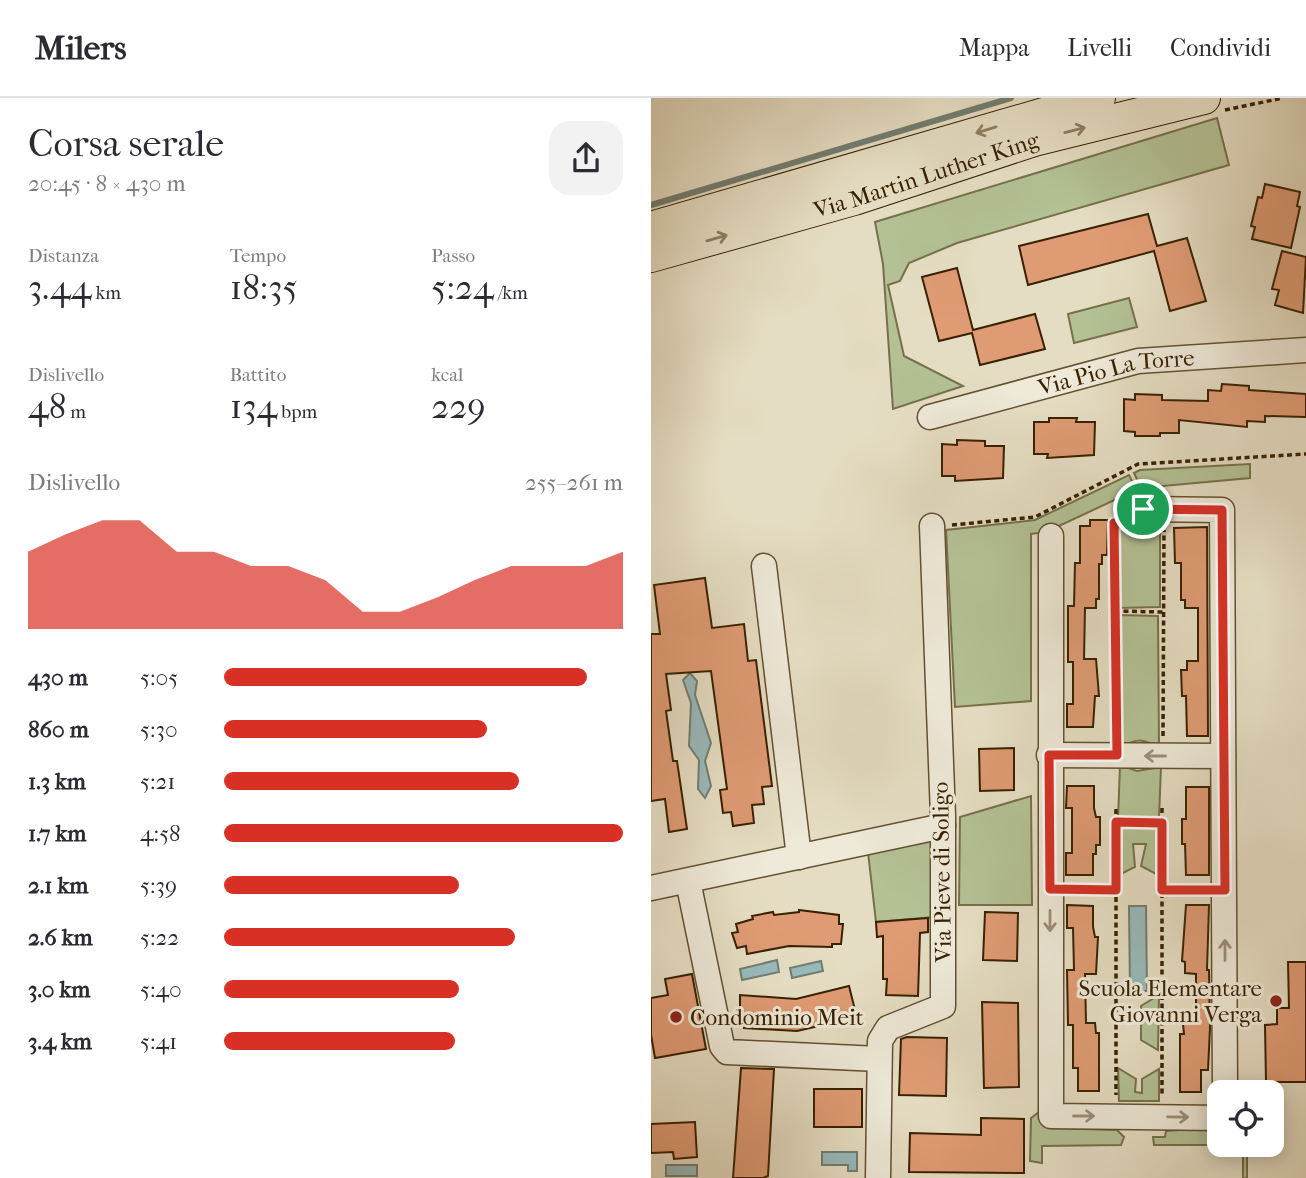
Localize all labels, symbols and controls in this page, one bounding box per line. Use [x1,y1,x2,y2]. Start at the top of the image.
text: Milers [35,29,126,68]
text: Mappa [959,34,1029,62]
text: Livelli [1067,34,1132,62]
text: Condividi [1170,34,1271,62]
text: Corsa serale [28,121,224,166]
button: share [549,121,623,195]
one-way arrow [1063,123,1086,136]
one-way arrow [975,124,997,137]
street label: Via Martin Luther King [809,126,1043,223]
text: 20:45 · 8 × 430 m [28,170,186,197]
one-way arrow [705,231,728,244]
text: Distanza [28,245,99,267]
text: Tempo [230,245,286,267]
text: Passo [431,245,475,267]
text: 3.44 [28,267,92,308]
text: 18:35 [230,267,298,308]
text: 5:24 [431,267,494,308]
text: km [92,282,121,304]
text: /km [494,282,528,304]
street label: Via Pio La Torre [1034,344,1195,401]
text: Dislivello [28,364,104,386]
text: Battito [230,364,286,386]
text: kcal [431,364,463,386]
text: 48 [28,386,66,427]
text: 134 [230,386,277,427]
text: 229 [431,386,486,427]
text: m [66,401,86,423]
text: bpm [277,401,317,423]
text: Dislivello [28,469,120,496]
text: 255–261 m [525,469,623,496]
pin [1113,479,1173,539]
icon: arrive [1124,490,1162,528]
text: 430 m [28,664,88,691]
text: 5:05 [140,664,178,691]
text: 860 m [28,716,89,743]
text: 5:30 [140,716,178,743]
one-way arrow [1143,749,1166,762]
text: 1.3 km [28,768,86,795]
text: 5:21 [140,768,176,795]
street label: Via Pieve di Soligo [927,781,957,964]
text: 1.7 km [28,820,86,847]
text: 4:58 [140,820,181,847]
text: 2.1 km [28,872,88,899]
text: 5:39 [140,872,177,899]
one-way arrow [1043,909,1057,932]
text: 2.6 km [28,924,93,951]
text: 5:22 [140,924,179,951]
one-way arrow [1218,939,1232,962]
place label: Scuola Elementare Giovanni Verga [1079,975,1262,1028]
text: 3.0 km [28,976,90,1003]
text: 5:40 [140,976,182,1003]
marker: Scuola Elementare Giovanni Verga [1268,993,1284,1009]
place label: Condominio Meit [690,1004,864,1031]
marker: Condominio Meit [668,1009,684,1025]
text: 3.4 km [28,1028,92,1055]
text: 5:41 [140,1028,177,1055]
map controls [1207,1080,1284,1157]
button: locate [1207,1080,1284,1157]
one-way arrow [1072,1109,1095,1123]
one-way arrow [1166,1110,1189,1124]

